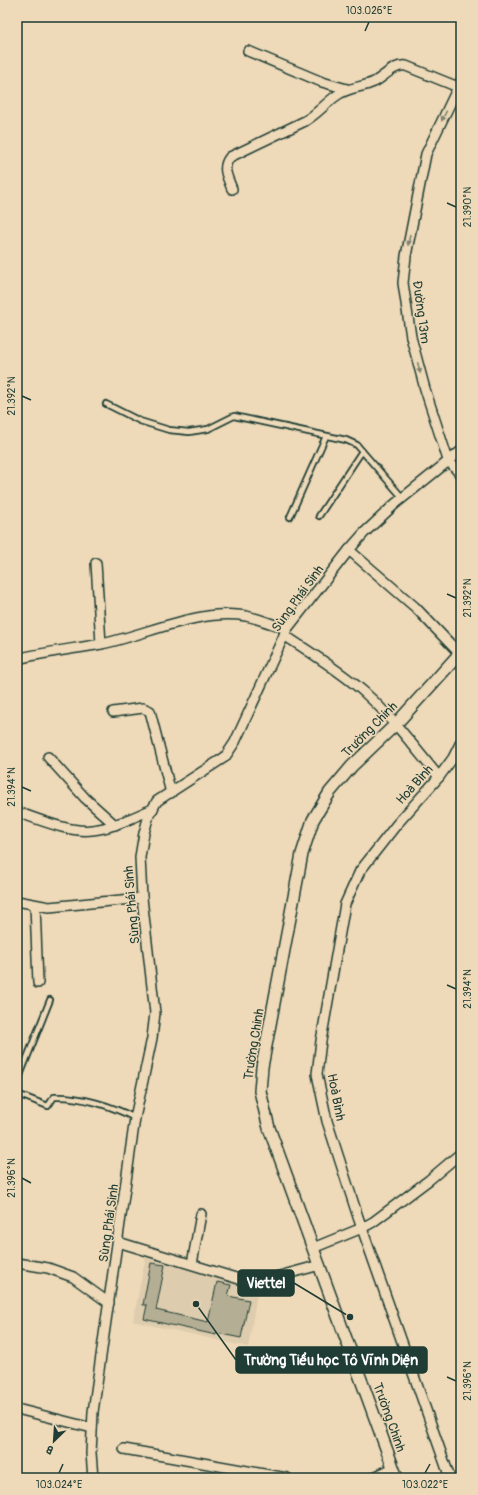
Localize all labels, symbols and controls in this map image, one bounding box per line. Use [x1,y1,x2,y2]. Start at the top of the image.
text: 103.026°E [346,5,392,17]
one-way arrow [441,110,447,121]
text: 21.390°N [462,187,474,227]
one-way arrow [405,234,411,246]
street label: Đường 13m [409,280,433,345]
one-way arrow [417,362,423,374]
text: 21.392°N [6,376,18,416]
street label: Sùng Phái Sinh [268,562,327,635]
text: 21.392°N [462,578,474,618]
street label: Trường Chinh [339,699,401,761]
street label: Hoà Bình [393,762,437,808]
text: 21.394°N [6,767,18,807]
street label: Sùng Phái Sinh [121,865,143,945]
text: 21.394°N [462,969,474,1009]
street label: Trường Chinh [240,1007,268,1081]
street label: Hoà Bình [324,1072,348,1122]
text: 21.396°N [6,1158,18,1198]
street label: Sùng Phái Sinh [96,1183,122,1263]
callout: Viettel [238,1270,294,1296]
text: Viettel [246,1275,286,1292]
callout: Trường Tiểu học Tô Vĩnh Diện [236,1347,427,1373]
text: Trường Tiểu học Tô Vĩnh Diện [243,1352,418,1369]
text: 21.396°N [462,1361,474,1401]
street label: Trường Chinh [369,1381,409,1454]
north arrow [34,1421,74,1461]
text: B [44,1442,56,1457]
text: 103.024°E [36,1479,82,1491]
text: 103.022°E [402,1479,448,1491]

